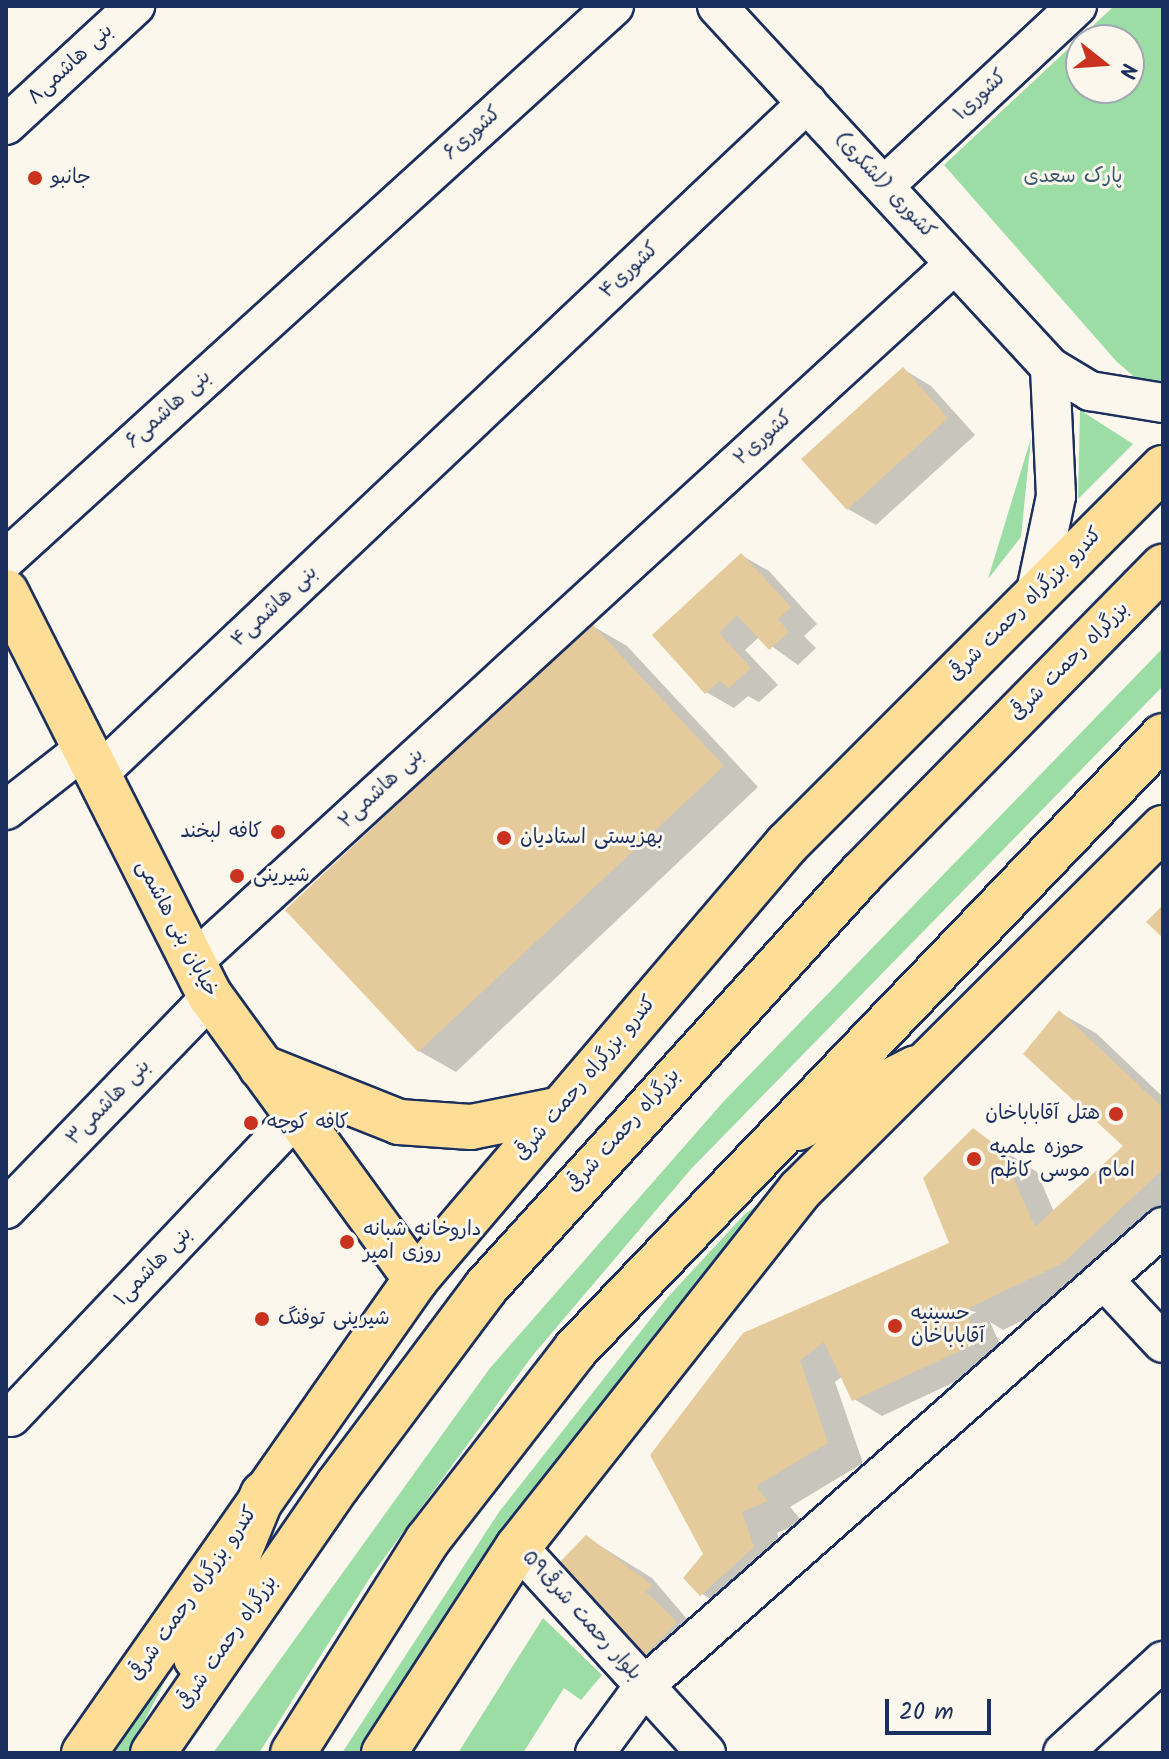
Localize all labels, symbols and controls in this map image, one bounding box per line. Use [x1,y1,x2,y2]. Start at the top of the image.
street label: ۸بنی هاشمی [23,19,119,111]
north arrow [1065,24,1145,104]
text: N [1108,59,1145,82]
street label: ۱کشوری [949,65,1013,127]
street label: کشوری۶ [439,102,507,166]
street label: کشوری (لشکری) [828,128,940,244]
park label: پارک سعدی [1024,165,1122,189]
place label: جانبو [51,166,91,190]
marker: جانبو [26,169,44,187]
street label: کشوری۴ [596,238,664,304]
street label: ۶بنی هاشمی [122,366,216,454]
street label: کشوری۲ [730,407,798,471]
street label: کندرو بزرگراه رحمت شرقی [944,523,1108,687]
street label: ۴بنی هاشمی [227,561,323,653]
street label: بزرگراه رحمت شرقی [1006,598,1134,726]
street label: ۲بنی هاشمی [335,744,429,834]
place label: کافه لبخند [180,820,262,844]
marker: کافه لبخند [269,823,287,841]
place label: بهزیستی استادیان [520,826,663,850]
marker: بهزیستی استادیان [495,829,513,847]
street label: خیابان بنی هاشمی [130,857,222,1001]
place label: شیرینی [253,864,310,888]
marker: شیرینی [228,867,246,885]
street label: کندرو بزرگراه رحمت شرقی [510,992,662,1166]
street label: بنی هاشمی۳ [62,1055,156,1151]
street label: بزرگراه رحمت شرقی [562,1064,686,1198]
place label: هتل آقاباباخان [985,1102,1100,1126]
marker: هتل آقاباباخان [1107,1105,1125,1123]
place label: کافه کوچه [267,1111,349,1135]
marker: کافه کوچه [242,1114,260,1132]
place label: حوزه علمیه امام موسی کاظم [990,1136,1135,1183]
marker: حوزه علمیه امام موسی کاظم [965,1150,983,1168]
place label: داروخانه شبانه روزی امیر [363,1218,482,1265]
street label: بنی هاشمی۱ [110,1222,198,1312]
marker: داروخانه شبانه روزی امیر [338,1233,356,1251]
place label: حسینیه آقاباباخان [911,1302,984,1349]
place label: شیرینی توفنگ [278,1307,390,1331]
marker: شیرینی توفنگ [253,1310,271,1328]
marker: حسینیه آقاباباخان [886,1317,904,1335]
street label: کندرو بزرگراه رحمت شرقی [125,1502,263,1686]
street label: بلوار رحمت شرقی۵۹ [516,1546,646,1686]
street label: بزرگراه رحمت شرقی [173,1571,283,1715]
scale bar [889,1683,995,1733]
text: 20 m [899,1693,954,1732]

